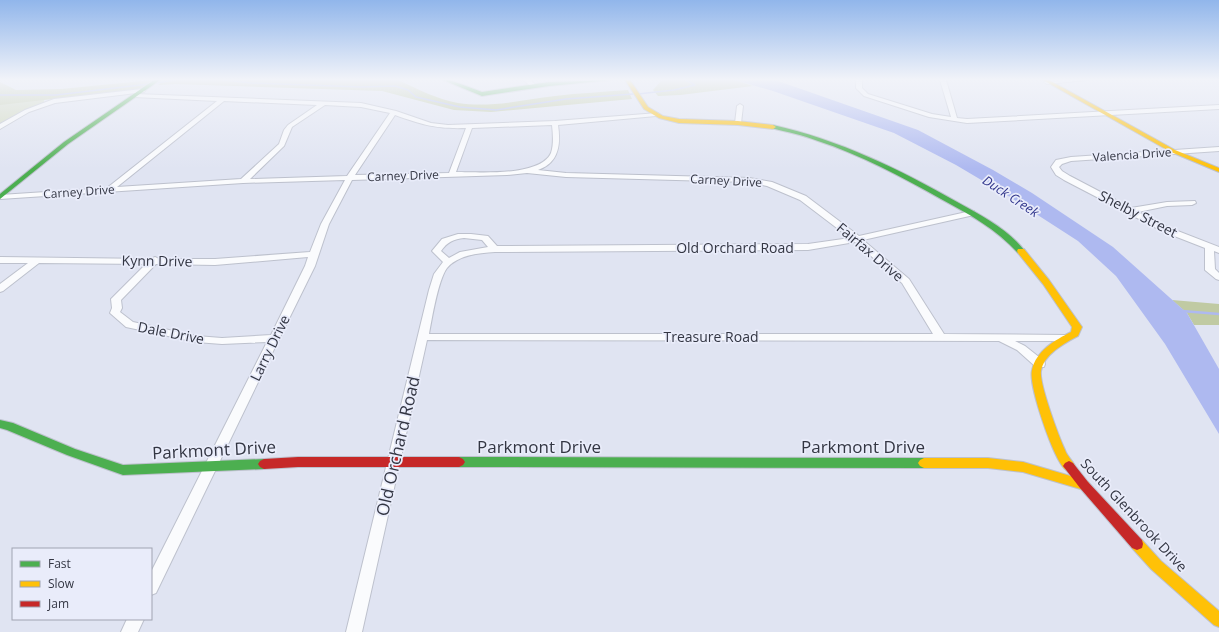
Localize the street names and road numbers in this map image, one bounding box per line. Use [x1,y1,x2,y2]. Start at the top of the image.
street label: Valencia Drive [1092,143,1172,166]
street label: Carney Drive [367,166,439,185]
street label: Carney Drive [690,170,763,191]
street label: Carney Drive [43,181,116,202]
street label: Shelby Street [1096,186,1181,242]
street label: Fairfax Drive [833,218,908,285]
street label: Old Orchard Road [676,238,794,257]
street label: Kynn Drive [122,250,193,271]
street label: Larry Drive [245,311,294,384]
street label: Dale Drive [136,317,206,348]
street label: Treasure Road [664,327,758,346]
street label: Old Orchard Road [370,374,425,518]
street label: Parkmont Drive [151,435,277,464]
street label: Parkmont Drive [477,435,601,458]
street label: Parkmont Drive [801,435,925,458]
street label: South Glenbrook Drive [1077,454,1192,576]

